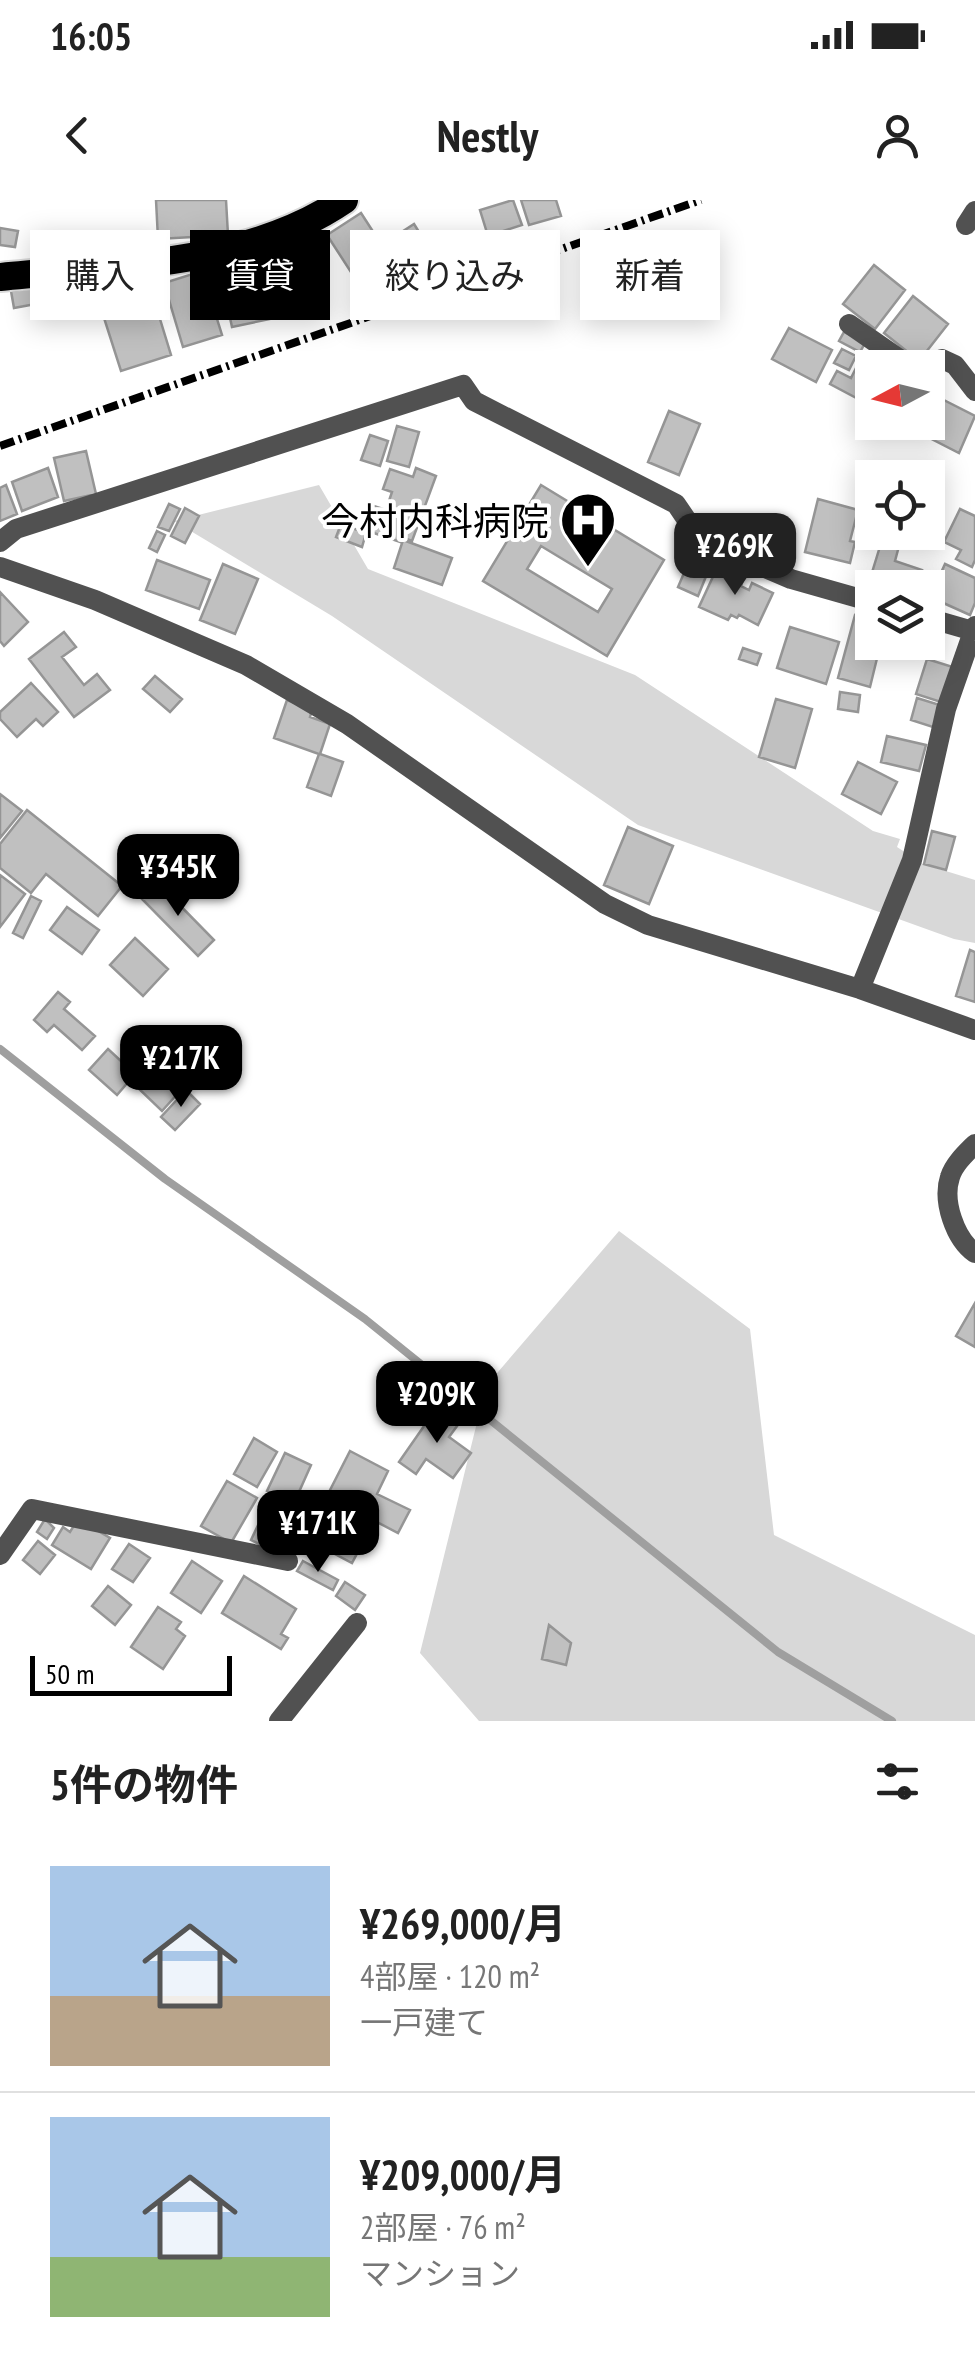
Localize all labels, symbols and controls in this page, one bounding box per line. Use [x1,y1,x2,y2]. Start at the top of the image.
text: 16:05 [50,11,132,60]
text: Nestly [437,106,538,164]
icon: back [50,108,105,163]
icon: person [870,108,925,163]
chip: 購入 [30,230,170,320]
chip: 賃貸 [190,230,330,320]
chip: 絞り込み [350,230,560,320]
chip: 新着 [580,230,720,320]
north arrow [855,350,945,440]
map controls [855,350,945,660]
button: locate [855,460,945,550]
hospital icon: 今村内科病院 [558,490,618,569]
place label: 今村内科病院 [321,496,549,545]
pin: ¥269K [665,513,805,598]
text: ¥269K [696,524,774,566]
button: layers [855,570,945,660]
pin: ¥345K [108,834,248,919]
text: ¥345K [139,845,217,887]
pin: ¥217K [111,1025,251,1110]
text: ¥217K [142,1036,220,1078]
pin: ¥209K [367,1361,507,1446]
text: ¥209K [398,1372,476,1414]
pin: ¥171K [248,1490,388,1575]
text: ¥171K [279,1501,357,1543]
scale bar [30,1651,232,1696]
text: 50 m [45,1655,94,1692]
icon: filters [870,1754,925,1809]
text: 5件の物件 [50,1757,238,1812]
text: ¥269,000/月 [360,1896,566,1951]
icon: home [130,1906,250,2026]
text: 4部屋 · 120 m² [360,1955,540,1997]
text: 一戸建て [360,2001,488,2043]
text: ¥209,000/月 [360,2147,566,2202]
icon: home [130,2157,250,2277]
text: 2部屋 · 76 m² [360,2206,526,2248]
text: マンション [360,2252,520,2294]

